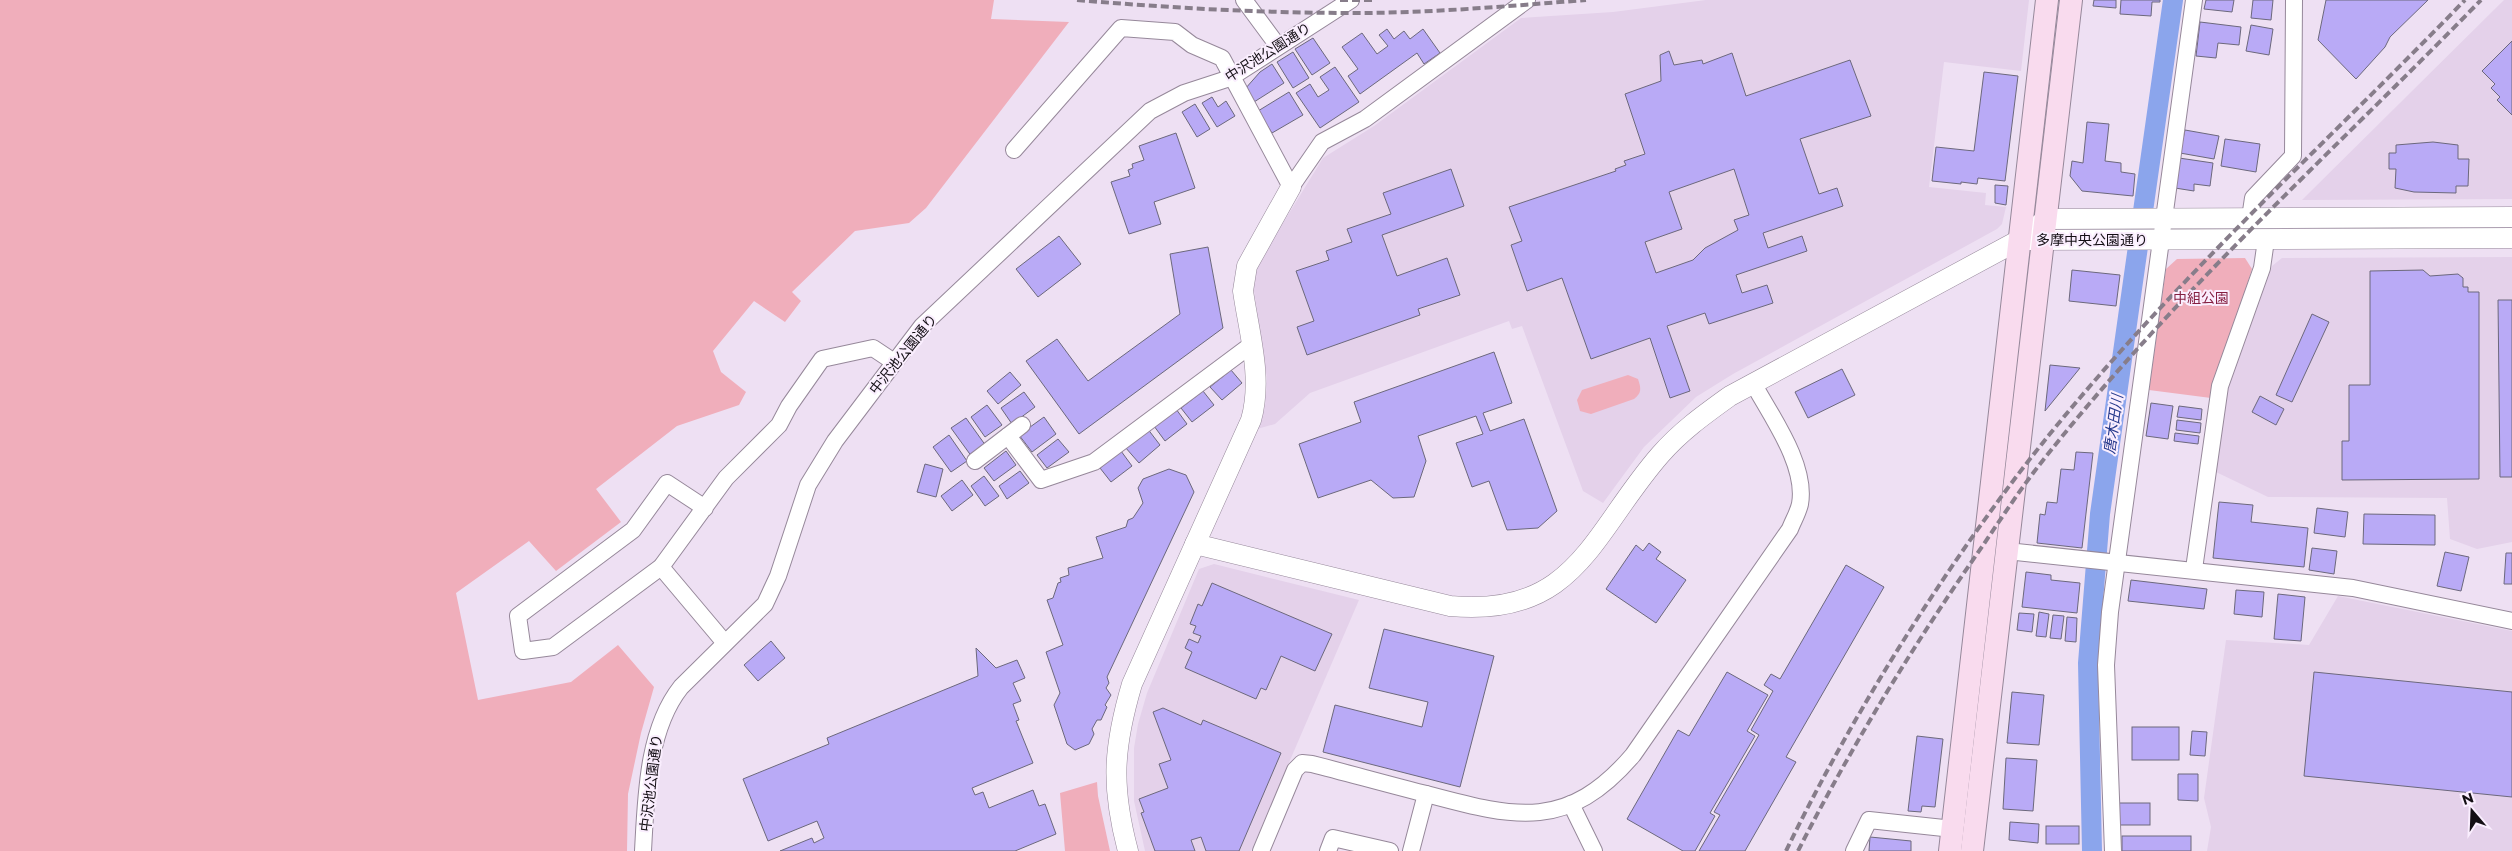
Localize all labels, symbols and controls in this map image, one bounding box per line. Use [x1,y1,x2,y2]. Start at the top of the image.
street label: 中沢池公園通り [1222,18,1314,86]
street label: 多摩中央公園通り [2036,231,2148,249]
park label: 中組公園 [2173,289,2229,307]
street label: 中沢池公園通り [865,310,941,398]
water label: 唐木田川 [2099,391,2127,455]
street label: 中沢池公園通り [636,733,666,833]
north arrow [2447,786,2497,836]
text: N [2459,788,2476,809]

